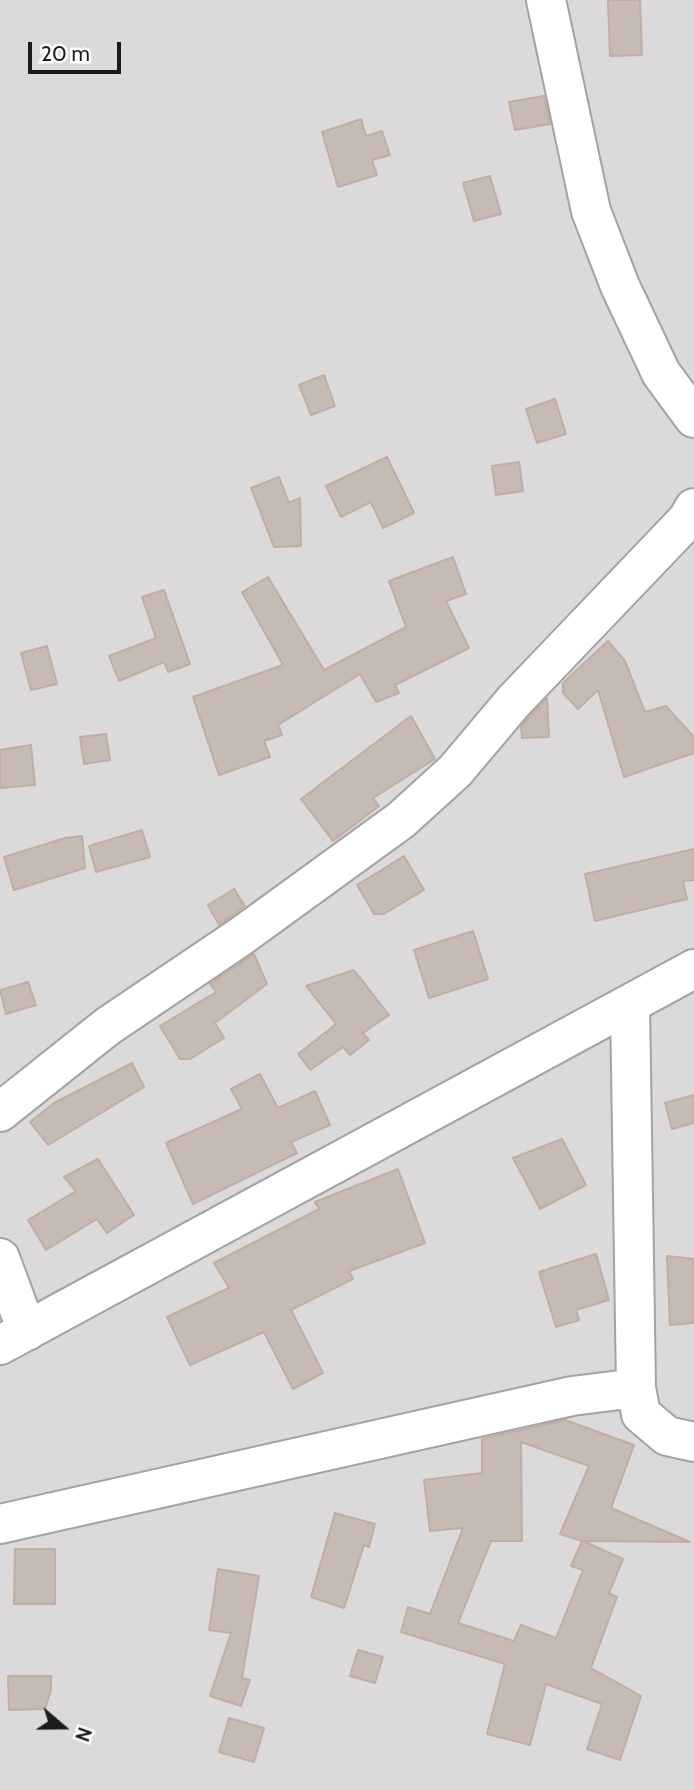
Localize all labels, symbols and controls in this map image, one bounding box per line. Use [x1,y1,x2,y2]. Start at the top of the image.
scale bar [32,28,124,72]
text: 20 m [41,41,90,66]
north arrow [28,1692,98,1762]
text: N [70,1724,96,1745]

